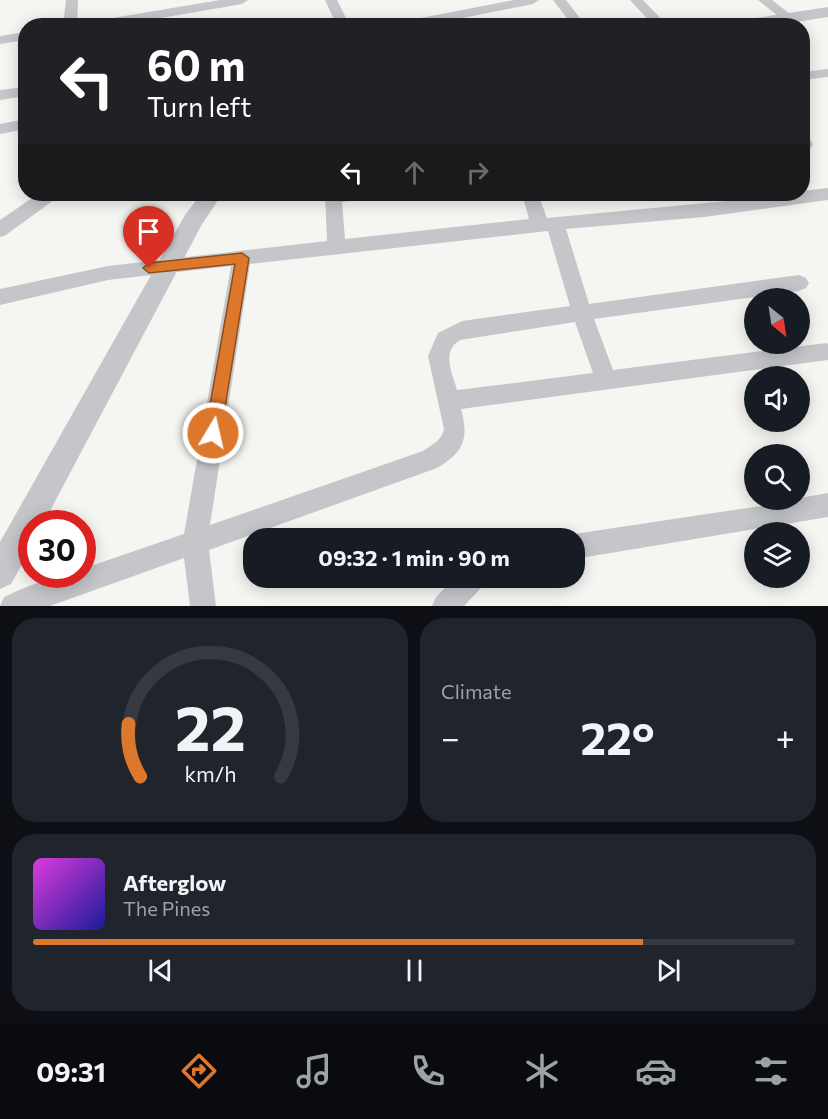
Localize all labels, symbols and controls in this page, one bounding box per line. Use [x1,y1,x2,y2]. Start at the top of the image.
text: 60 m [147,38,246,90]
icon: left [48,42,126,120]
text: Turn left [147,90,251,123]
icon: left [335,156,368,189]
icon: ahead [398,156,431,189]
icon: right [461,156,494,189]
pin [123,206,174,268]
icon: arrive [132,215,165,248]
north arrow [744,288,810,354]
map controls [744,288,810,588]
button: sound [744,366,810,432]
position arrow [181,401,245,465]
button: search [744,444,810,510]
speed limit sign: 30 [18,510,96,588]
button: layers [744,522,810,588]
text: 09:32 · 1 min · 90 m [318,544,510,571]
text: Climate [441,679,511,703]
text: 22 [174,688,246,764]
text: 22° [581,709,655,764]
text: − [441,716,460,757]
text: + [776,716,795,757]
text: km/h [184,760,236,786]
text: Afterglow [123,869,226,896]
text: The Pines [123,896,210,920]
icon: previous [144,954,177,987]
icon: pause [398,954,431,987]
icon: next [652,954,685,987]
icon: directions [178,1050,220,1092]
icon: music [293,1050,335,1092]
icon: phone [407,1050,449,1092]
icon: climate [521,1050,563,1092]
icon: car [635,1050,677,1092]
icon: filters [750,1050,792,1092]
text: 09:31 [36,1055,106,1088]

